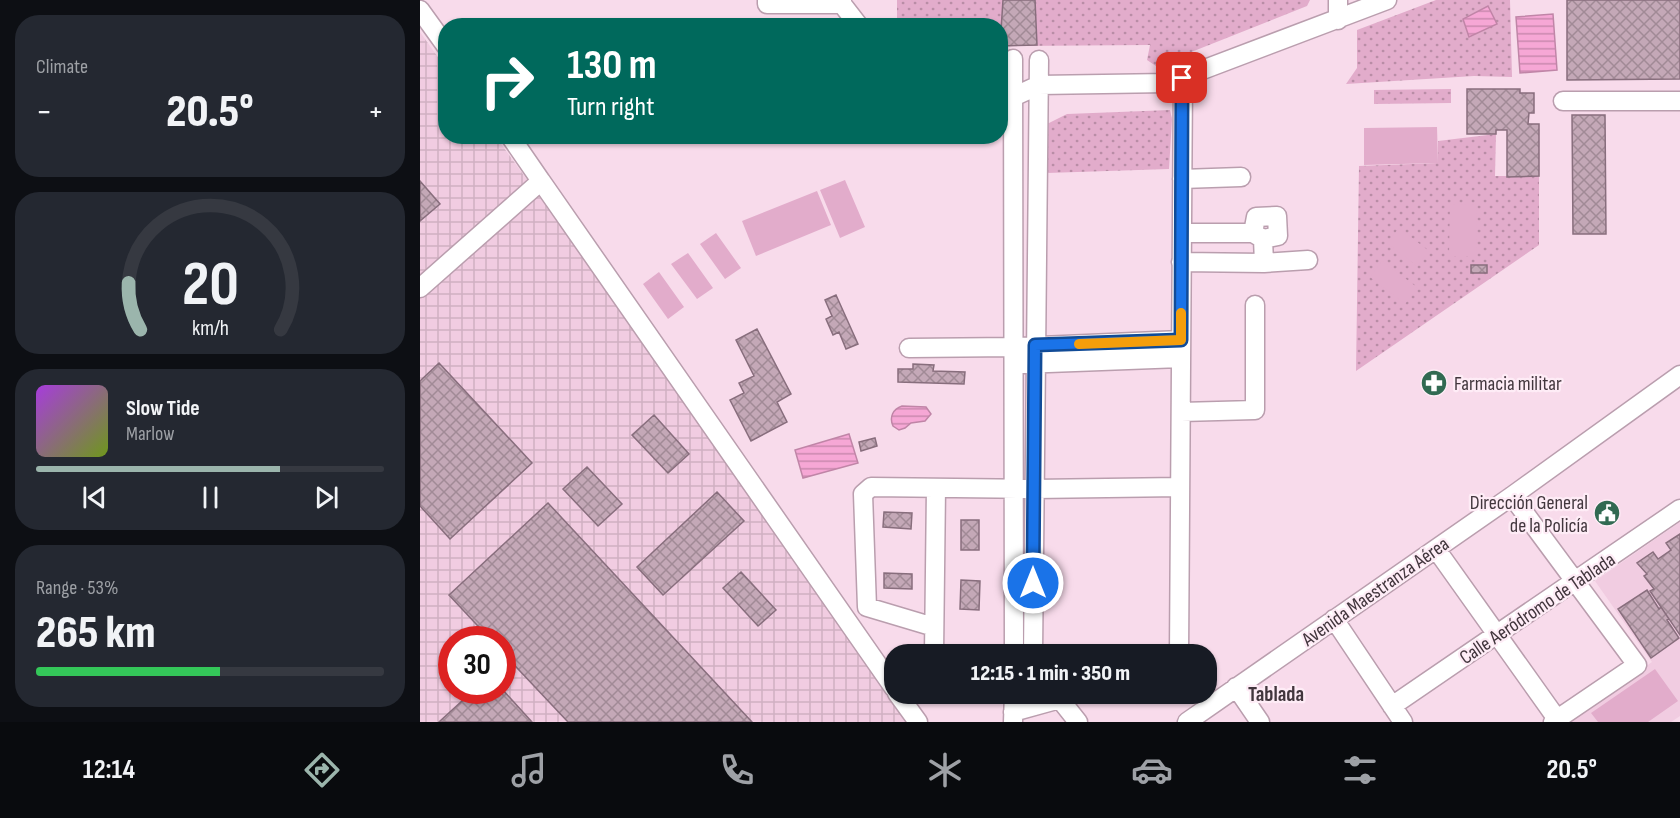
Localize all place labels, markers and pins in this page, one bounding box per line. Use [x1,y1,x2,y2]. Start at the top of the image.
pin [1156,52,1207,103]
pharmacy icon: Farmacia militar [1419,368,1449,398]
place label: Farmacia militar [1454,372,1562,396]
place label: Dirección General de la Policía [1470,491,1588,538]
public building icon: Dirección General de la Policía [1592,498,1622,528]

